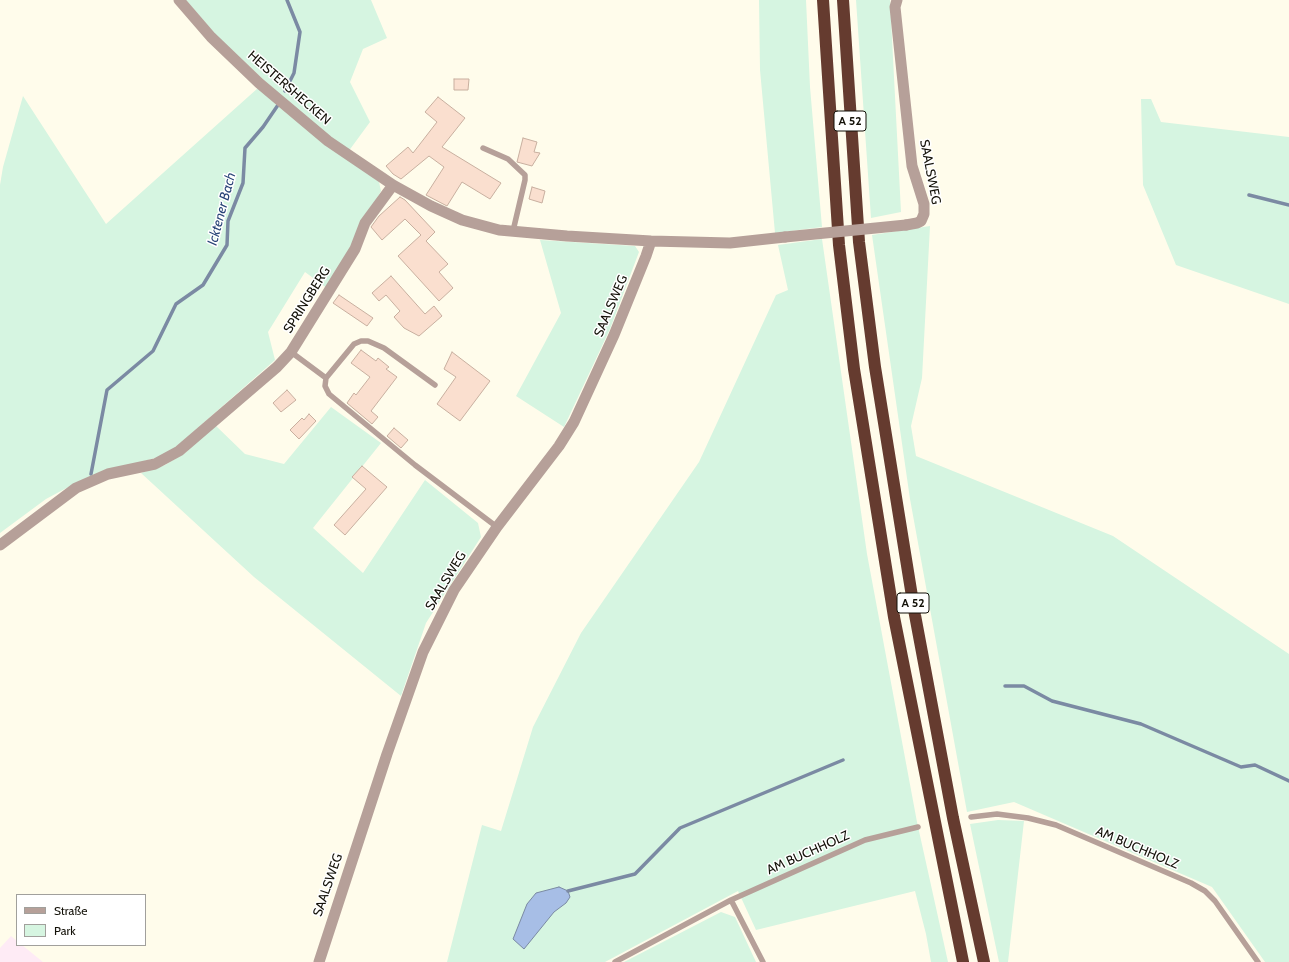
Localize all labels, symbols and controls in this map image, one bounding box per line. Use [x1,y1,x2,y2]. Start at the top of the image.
street label: HEISTERSHECKEN [244,48,334,128]
road number: A 52 [834,111,866,131]
street label: SAALSWEG [916,138,944,206]
water label: Icktener Bach [204,171,240,247]
street label: SPRINGBERG [280,264,334,336]
street label: SAALSWEG [591,273,631,339]
street label: SAALSWEG [422,549,470,613]
road number: A 52 [897,593,929,613]
street label: AM BUCHHOLZ [1093,823,1181,873]
street label: AM BUCHHOLZ [764,828,852,878]
street label: SAALSWEG [310,851,346,919]
legend [16,894,146,946]
text: Straße [54,903,87,918]
text: Park [54,923,76,938]

